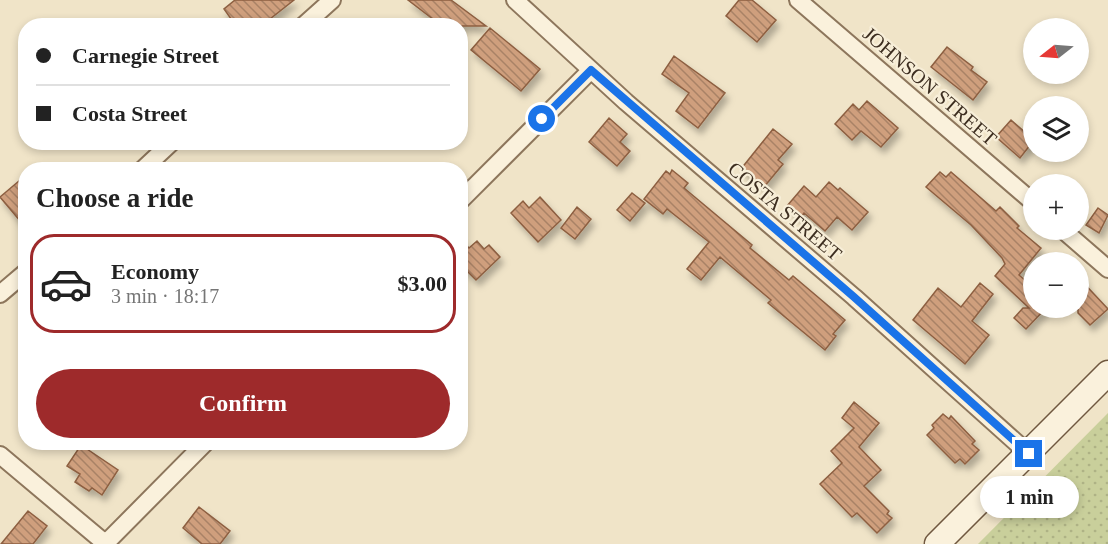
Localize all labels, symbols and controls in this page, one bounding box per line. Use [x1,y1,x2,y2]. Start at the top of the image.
north arrow [1023,18,1089,84]
map controls [1023,18,1089,318]
street label: JOHNSON STREET [859,22,1001,150]
text: Carnegie Street [72,43,219,68]
button: layers [1023,96,1089,162]
text: Costa Street [72,101,187,126]
route start [528,105,555,132]
street label: COSTA STREET [724,157,846,265]
button: + [1023,174,1089,240]
text: Choose a ride [36,183,194,213]
button: − [1023,252,1089,318]
icon: car [39,257,93,311]
text: Economy [111,259,199,284]
text: $3.00 [398,271,447,296]
text: 3 min · 18:17 [111,285,219,307]
button: Confirm [36,369,450,438]
route end [1015,440,1042,467]
callout: 1 min [980,475,1078,517]
text: 1 min [1005,486,1054,508]

